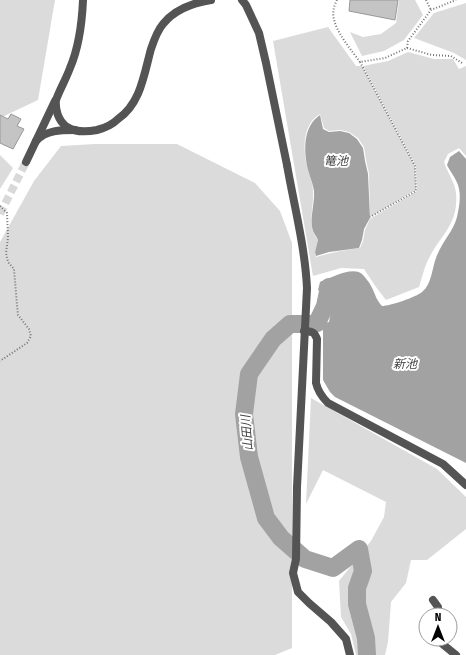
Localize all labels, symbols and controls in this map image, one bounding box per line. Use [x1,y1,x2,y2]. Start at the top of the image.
water label: 篭池 [324,154,349,168]
water label: 新池 [393,357,418,371]
water label: 山田川 [238,412,256,452]
north arrow [418,607,458,647]
text: N [435,611,441,624]

